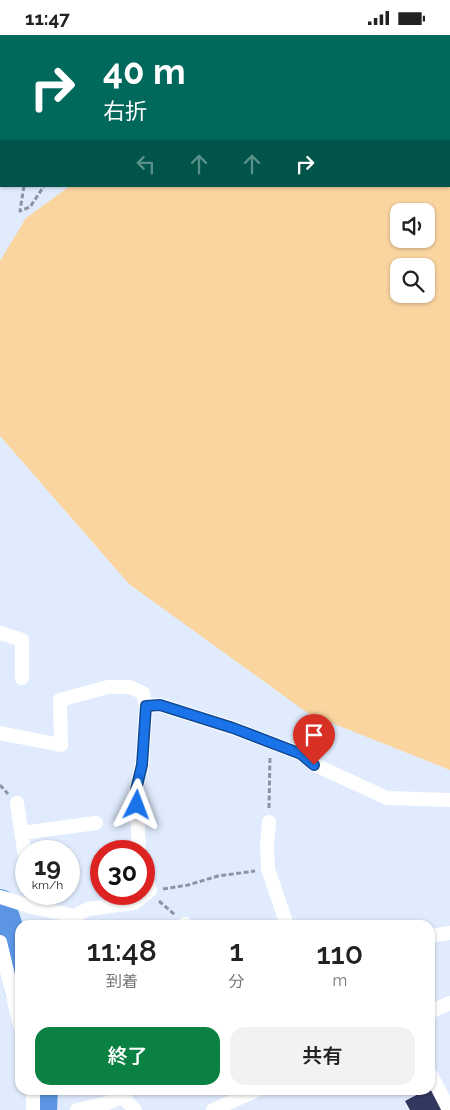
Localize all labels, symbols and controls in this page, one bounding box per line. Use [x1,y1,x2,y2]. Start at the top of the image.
text: 11:47 [25,7,70,29]
text: 40 m [103,51,185,92]
icon: right [20,55,85,120]
text: 右折 [103,98,147,124]
icon: left [132,150,160,178]
icon: ahead [185,150,213,178]
icon: ahead [238,150,266,178]
icon: right [291,150,319,178]
map controls [390,203,435,303]
button: sound [390,203,435,248]
button: search [390,258,435,303]
pin [293,714,335,765]
icon: arrive [300,721,328,749]
position arrow [110,778,162,830]
speed limit sign: 30 [90,840,155,905]
text: 19 [34,851,61,881]
text: km/h [32,878,63,892]
text: 11:48 [87,933,157,968]
text: 1 [230,933,244,968]
text: 110 [316,936,363,971]
text: m [332,971,347,990]
text: 到着 [106,972,138,991]
text: 分 [229,972,245,991]
button: 終了 [35,1027,220,1085]
button: 共有 [230,1027,415,1085]

